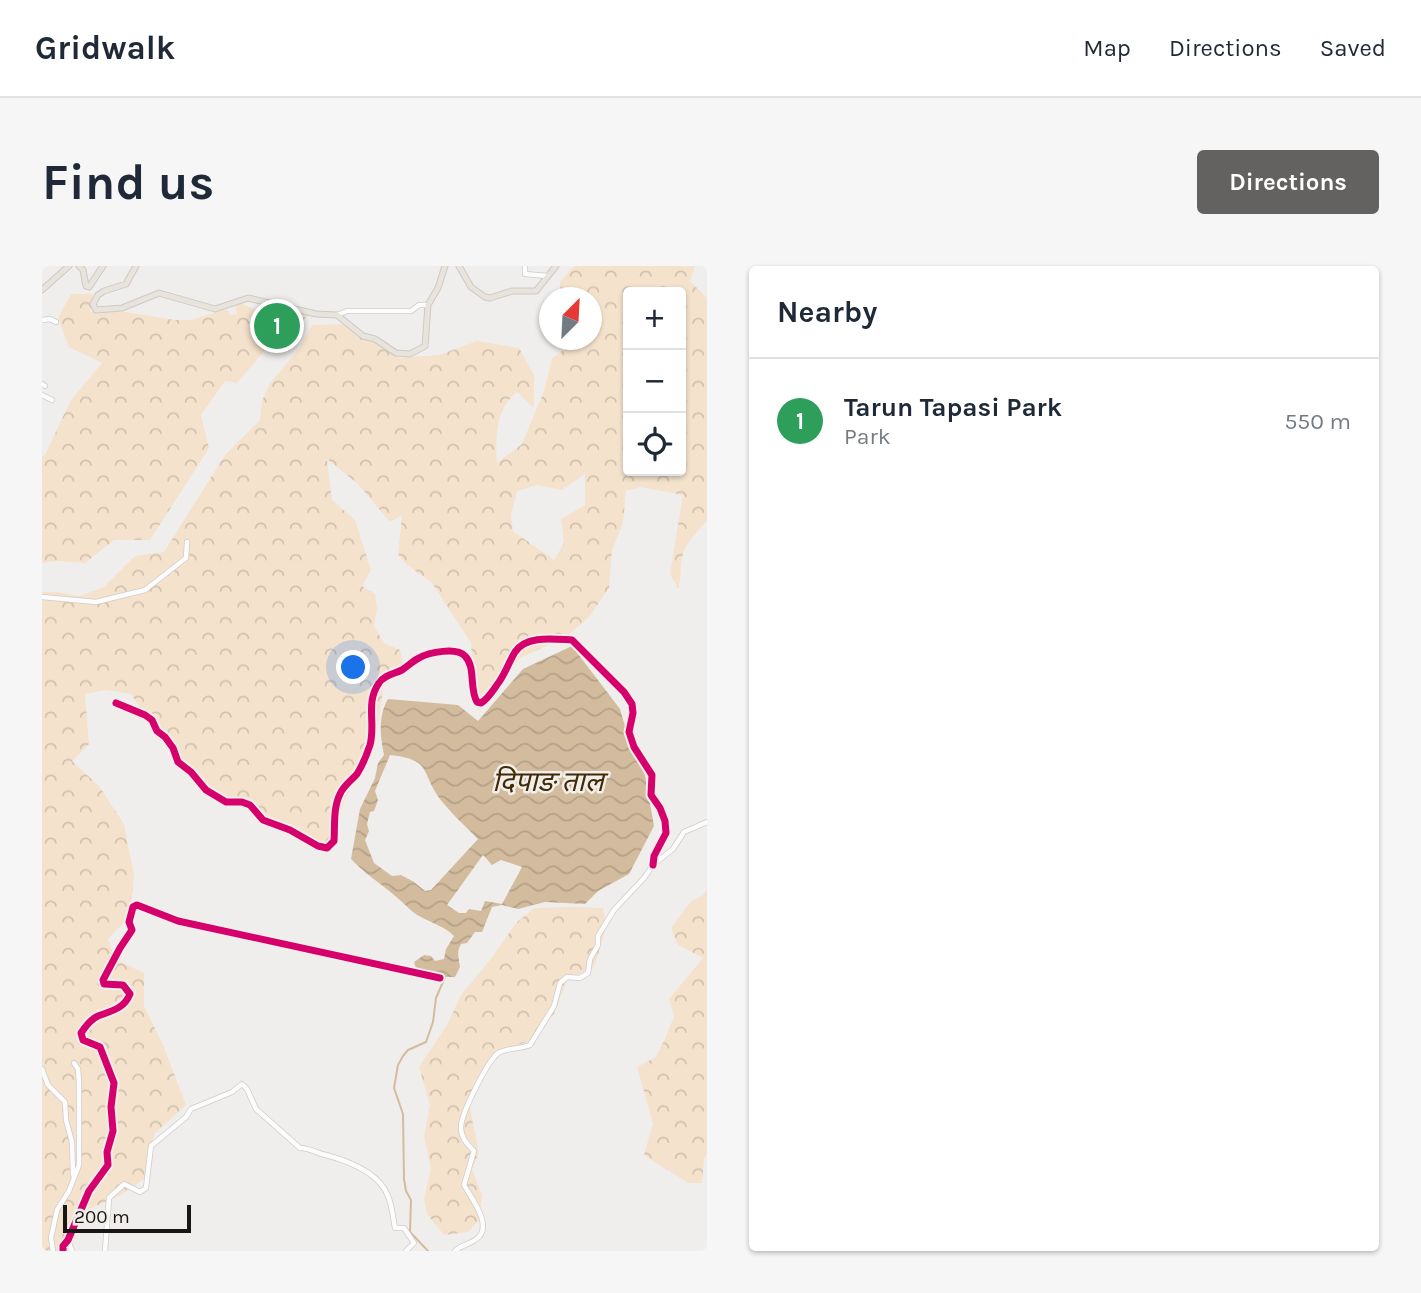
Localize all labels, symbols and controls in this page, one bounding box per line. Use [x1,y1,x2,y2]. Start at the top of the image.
text: Gridwalk [35,29,175,67]
text: Map [1083,34,1131,62]
text: Directions [1169,34,1282,62]
text: Saved [1320,34,1386,62]
button: Directions [1197,150,1379,214]
text: Find us [42,154,214,211]
north arrow [539,287,602,350]
map controls [623,287,686,476]
button: + [623,287,686,350]
text: Nearby [777,294,877,330]
pin: 1 [254,300,300,352]
button: − [623,350,686,413]
text: Tarun Tapasi Park [844,392,1062,423]
text: 1 [796,408,804,435]
text: 550 m [1284,408,1351,435]
button: locate [623,413,686,476]
text: Park [844,423,891,450]
your location [336,650,370,684]
water label: दिपाङ ताल [492,765,609,798]
scale bar [63,1202,191,1234]
text: 200 m [74,1206,130,1228]

